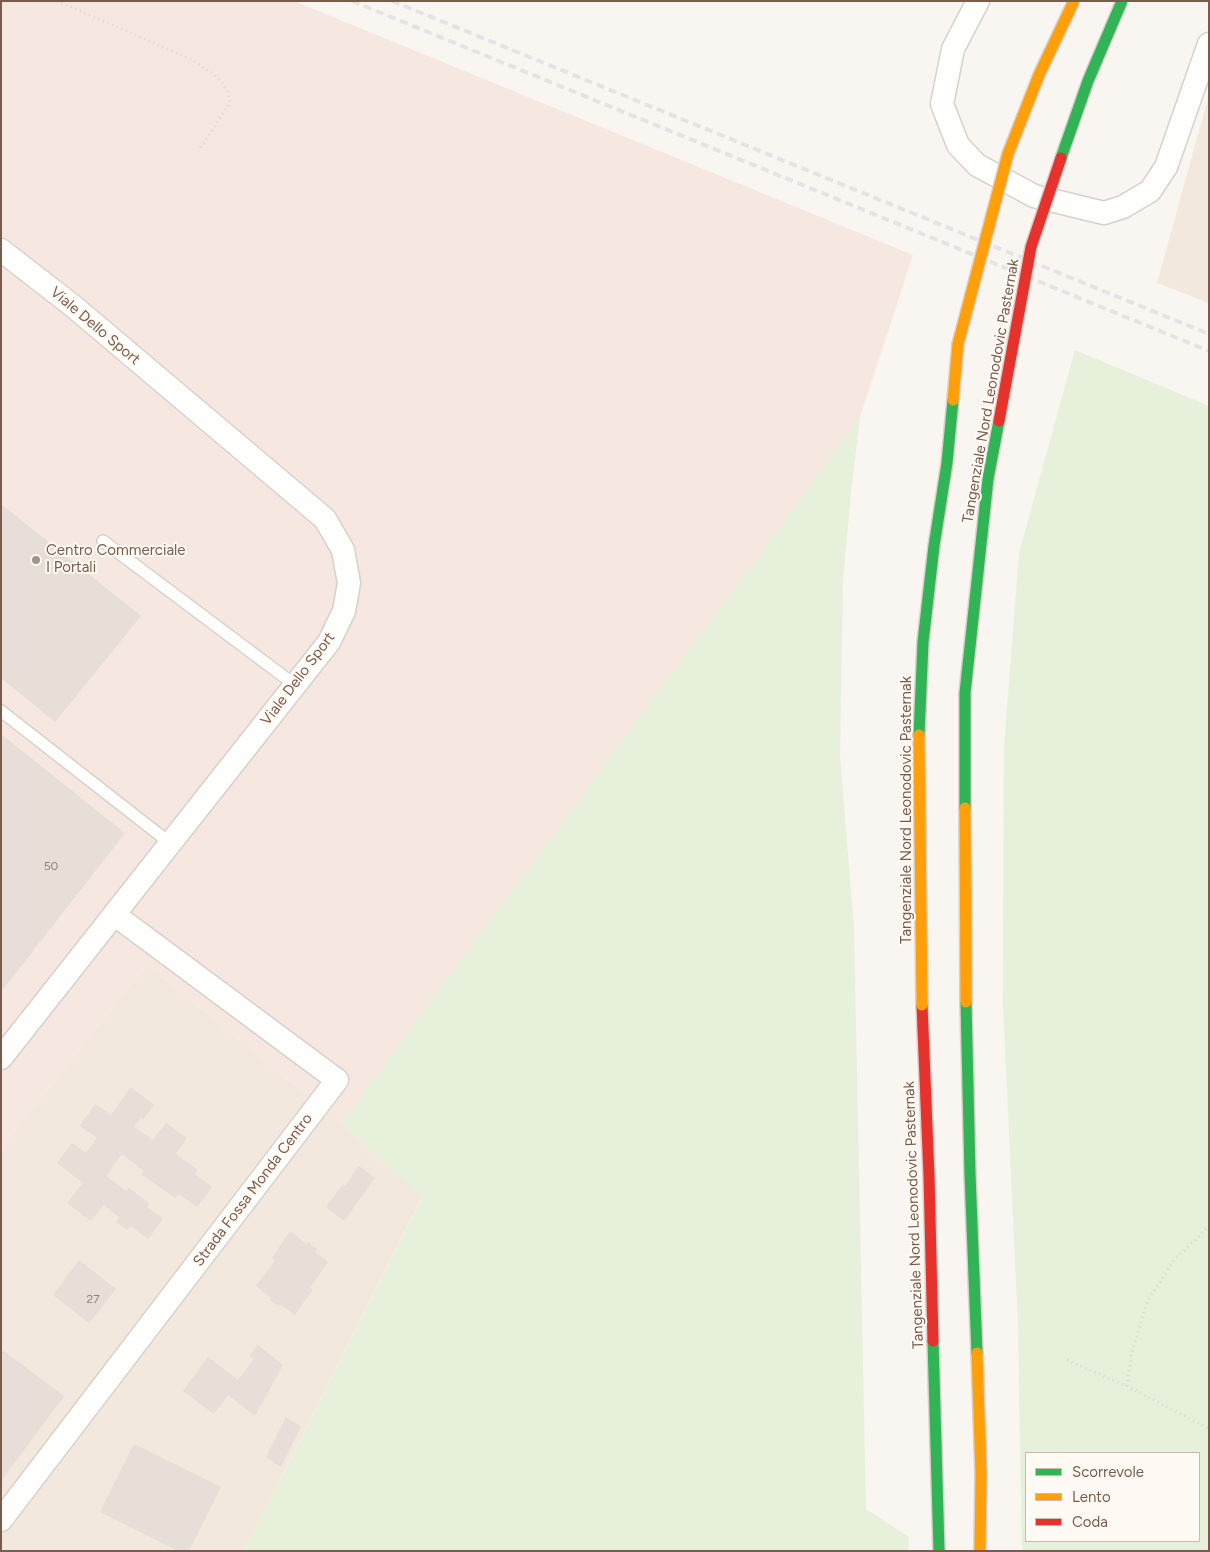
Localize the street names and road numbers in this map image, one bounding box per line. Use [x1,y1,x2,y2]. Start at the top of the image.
street label: Tangenziale Nord Leonodovic Pasternak [959,258,1023,524]
street label: Viale Dello Sport [46,283,144,369]
street label: Viale Dello Sport [257,629,339,729]
street label: Tangenziale Nord Leonodovic Pasternak [898,676,916,944]
street label: Tangenziale Nord Leonodovic Pasternak [900,1081,928,1349]
street label: Strada Fossa Monda Centro [190,1110,316,1270]

